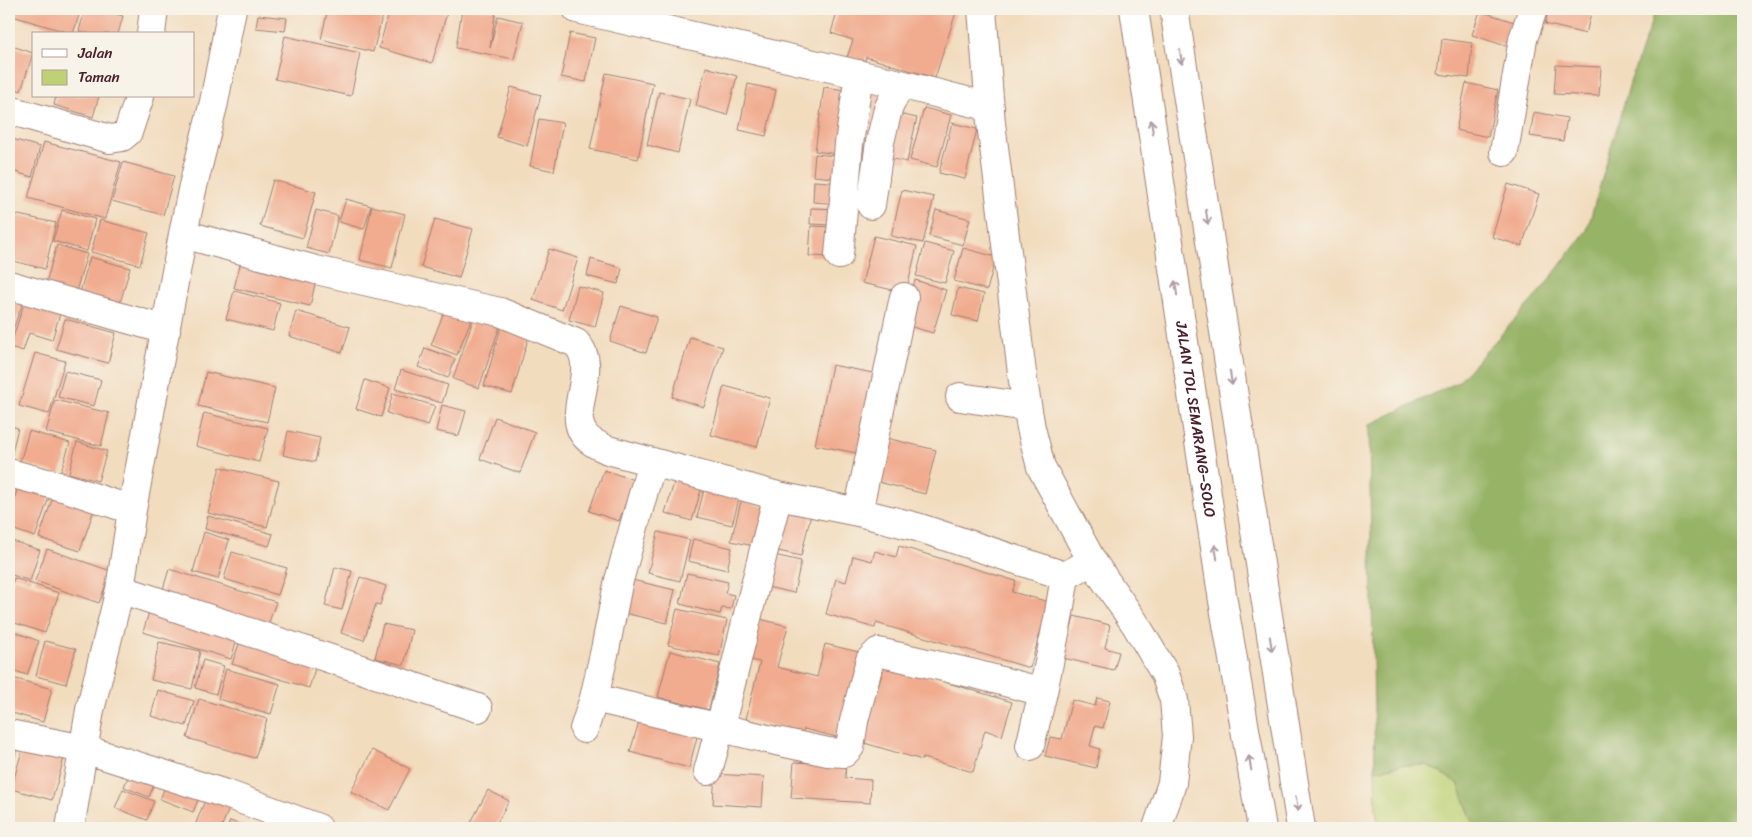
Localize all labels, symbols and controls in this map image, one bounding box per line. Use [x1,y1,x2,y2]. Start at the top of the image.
legend [32,32,195,98]
text: Jalan [77,40,112,66]
one-way arrow [1177,49,1187,65]
text: Taman [78,64,120,90]
one-way arrow [1147,120,1157,136]
one-way arrow [1202,209,1212,225]
one-way arrow [1171,280,1181,296]
street label: JALAN TOL SEMARANG–SOLO [1168,318,1223,520]
one-way arrow [1227,370,1237,386]
one-way arrow [1211,545,1221,561]
one-way arrow [1267,636,1277,652]
one-way arrow [1245,755,1255,771]
one-way arrow [1293,796,1303,812]

